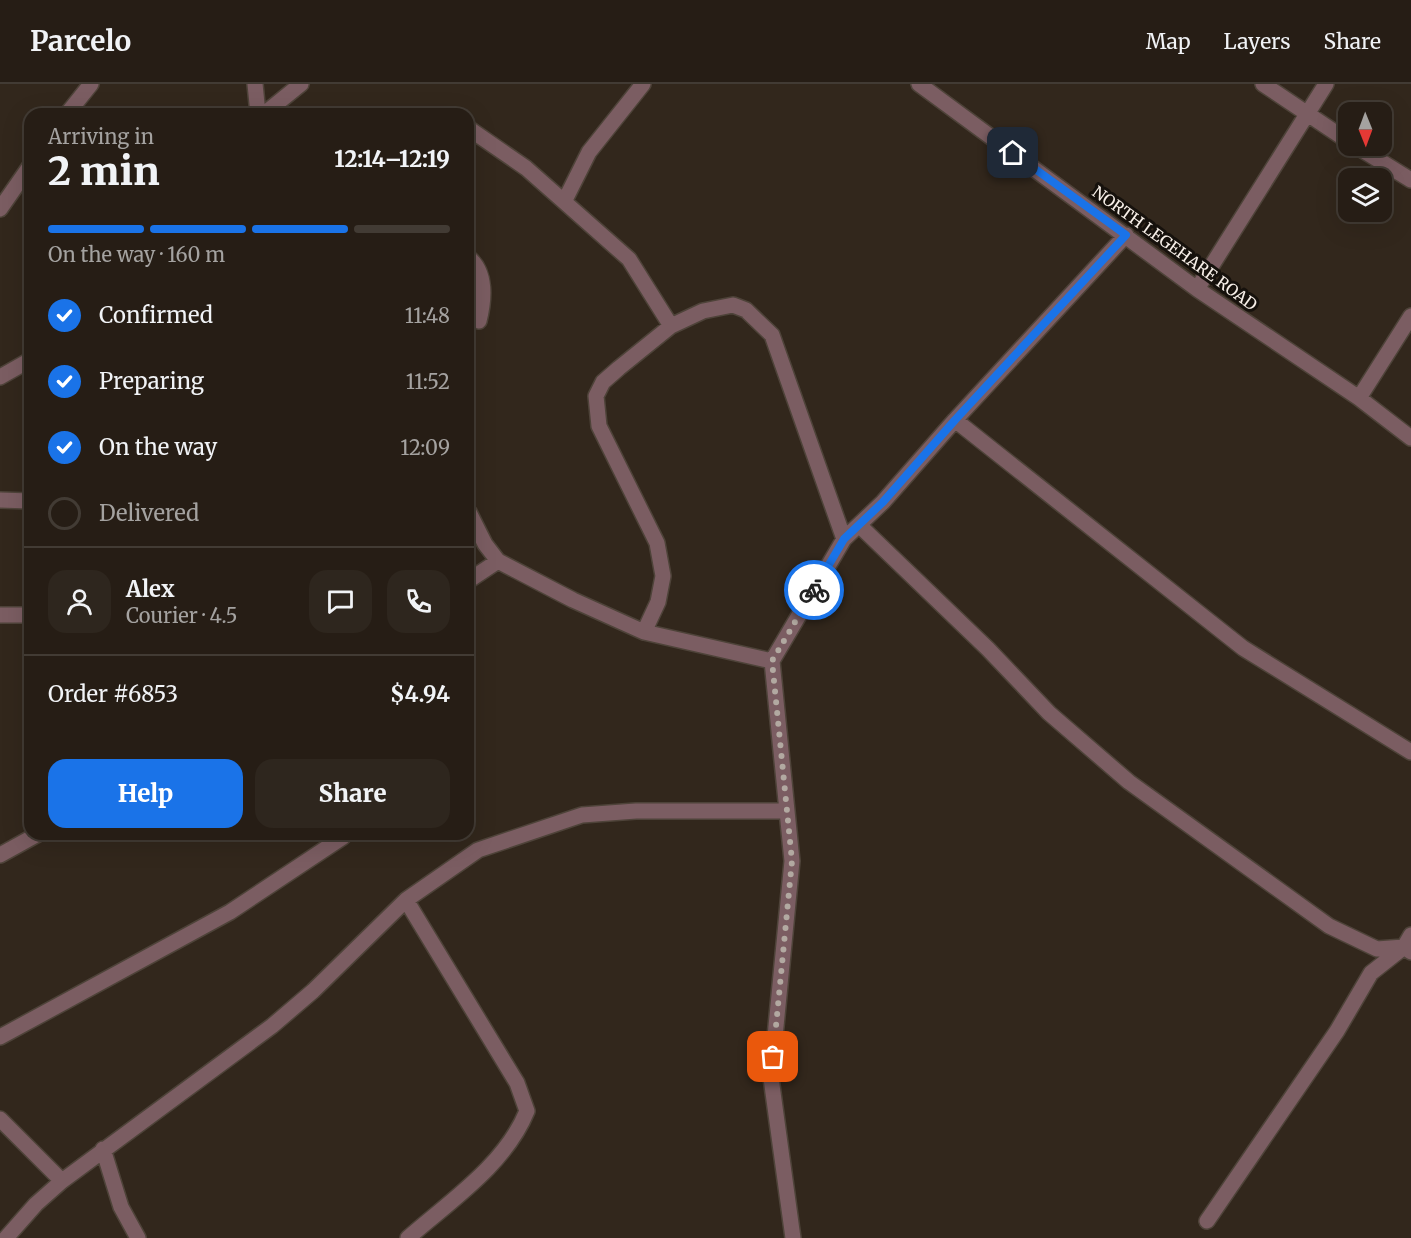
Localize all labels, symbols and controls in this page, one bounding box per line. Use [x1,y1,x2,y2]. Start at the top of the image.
text: Parcelo [30,23,131,59]
text: Map [1146,28,1191,55]
text: Layers [1224,28,1291,55]
text: Share [1324,28,1381,55]
north arrow [1338,102,1392,156]
map controls [1338,102,1392,222]
text: Arriving in [48,124,154,149]
pin [987,127,1038,178]
icon: home [996,136,1029,169]
text: 12:14–12:19 [334,145,450,173]
text: 2 min [48,147,160,196]
button: layers [1338,168,1392,222]
street label: NORTH LEGEHARE ROAD [1089,182,1261,314]
text: On the way · 160 m [48,242,225,267]
icon: check [48,299,81,332]
text: Confirmed [99,301,213,329]
text: 11:48 [405,303,450,328]
icon: check [48,365,81,398]
text: Preparing [99,367,204,395]
text: 11:52 [406,369,450,394]
icon: check [48,431,81,464]
text: On the way [99,433,217,461]
text: 12:09 [400,435,450,460]
text: Delivered [99,499,199,527]
courier [784,560,844,620]
button: person [48,570,111,633]
button: chat [309,570,372,633]
button: phone [387,570,450,633]
icon: bike [798,574,831,607]
text: Alex [126,575,175,603]
text: Courier · 4.5 [126,603,238,628]
text: Order #6853 [48,680,178,708]
text: $4.94 [390,680,450,708]
button: Help [48,759,243,828]
button: Share [255,759,450,828]
pin [747,1031,798,1082]
icon: bag [756,1040,789,1073]

